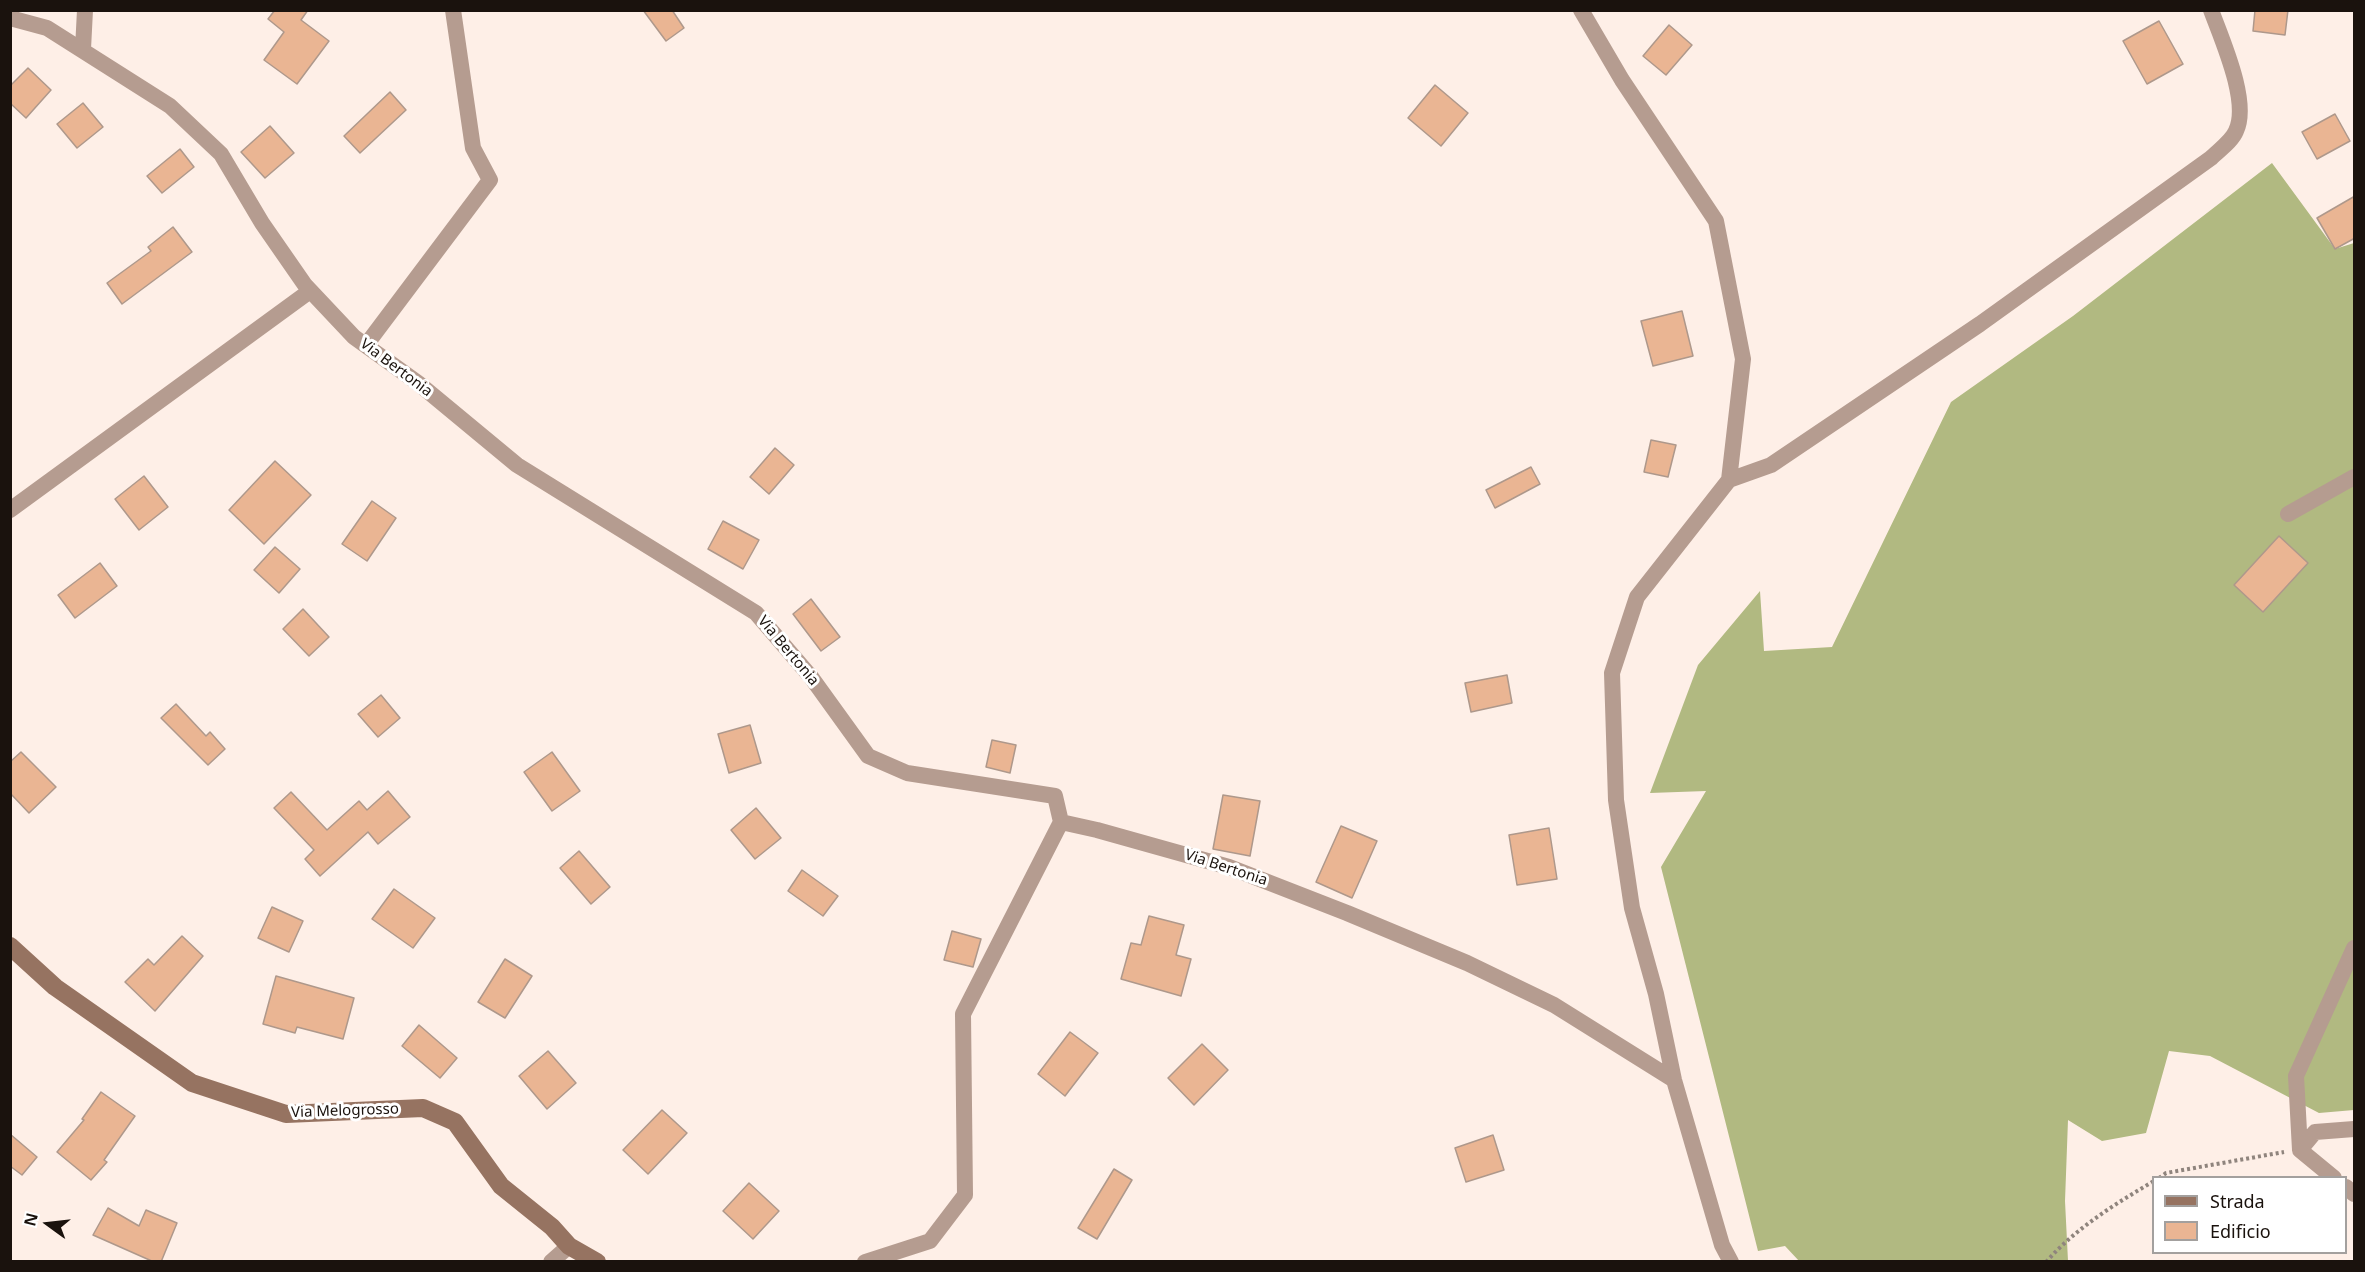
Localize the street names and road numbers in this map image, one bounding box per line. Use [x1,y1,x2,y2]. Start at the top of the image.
street label: Via Bertonia [356,335,436,401]
street label: Via Bertonia [754,612,822,690]
street label: Via Bertonia [1182,846,1270,890]
street label: Via Melogrosso [291,1100,399,1122]

